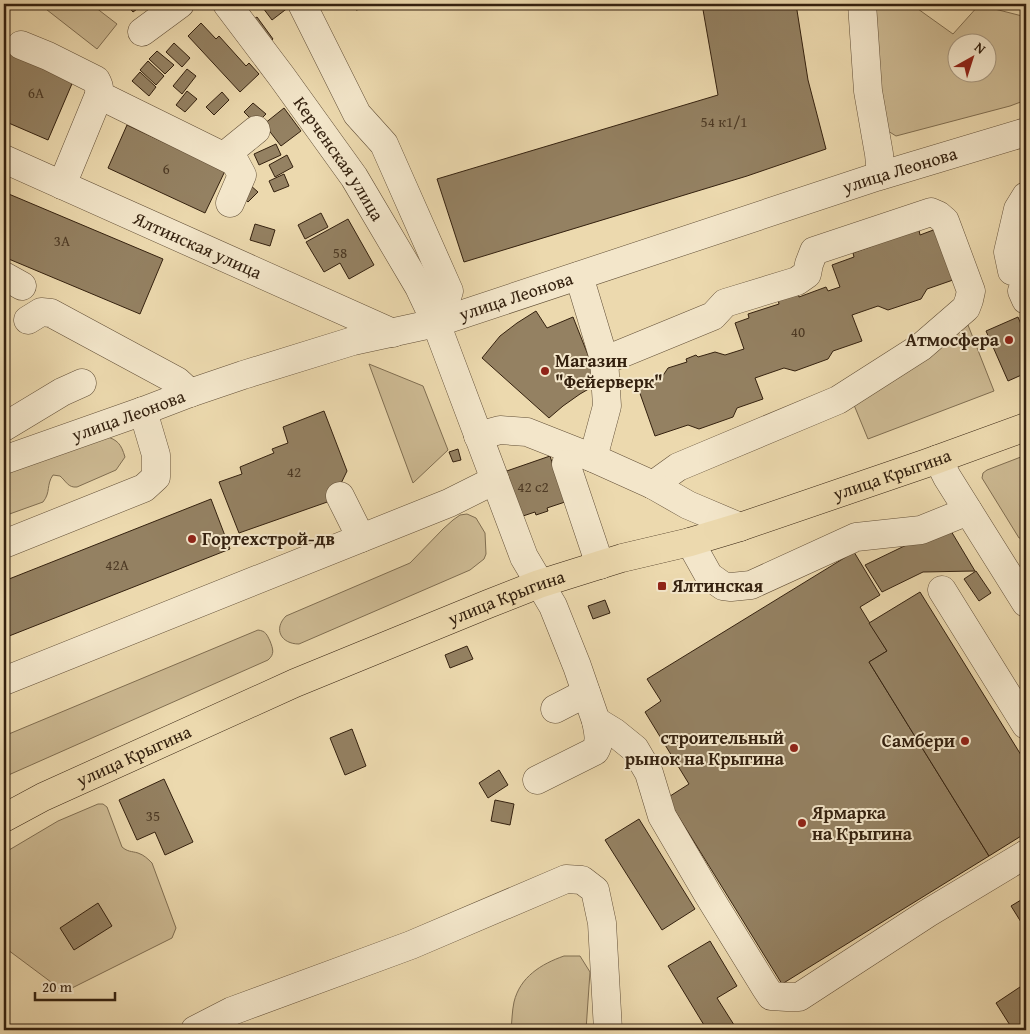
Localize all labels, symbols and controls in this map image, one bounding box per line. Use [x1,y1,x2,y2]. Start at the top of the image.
north arrow [948,32,998,82]
text: N [970,37,991,59]
house number: 6А [28,82,44,103]
street label: Керченская улица [287,91,391,226]
house number: 54 к1/1 [700,111,748,132]
street label: улица Леонова [838,139,961,201]
house number: 6 [162,158,170,179]
street label: Ялтинская улица [128,204,267,286]
house number: 3А [54,230,70,251]
house number: 58 [333,242,347,263]
street label: улица Леонова [454,264,577,328]
house number: 40 [791,321,805,342]
place label: Атмосфера [905,326,1000,353]
marker: Атмосфера [1003,334,1015,346]
place label: Магазин "Фейерверк" [555,347,663,395]
marker: Магазин "Фейерверк" [539,365,551,377]
street label: улица Леонова [67,382,189,448]
street label: улица Крыгина [828,441,955,508]
house number: 42 [287,461,301,482]
house number: 42 с2 [517,476,549,497]
place label: Гортехстрой-дв [202,525,335,552]
marker: Гортехстрой-дв [186,533,198,545]
house number: 42А [105,554,129,575]
street label: улица Крыгина [443,563,569,632]
place label: Ялтинская [671,572,764,599]
marker: Ялтинская [656,580,668,592]
street label: улица Крыгина [71,718,196,794]
place label: строительный рынок на Крыгина [625,724,785,772]
place label: Самбери [882,727,955,754]
marker: Самбери [959,735,971,747]
marker: строительный рынок на Крыгина [788,742,800,754]
place label: Ярмарка на Крыгина [811,799,913,847]
house number: 35 [146,805,160,826]
marker: Ярмарка на Крыгина [796,817,808,829]
scale bar [35,969,115,1001]
text: 20 m [42,976,73,997]

